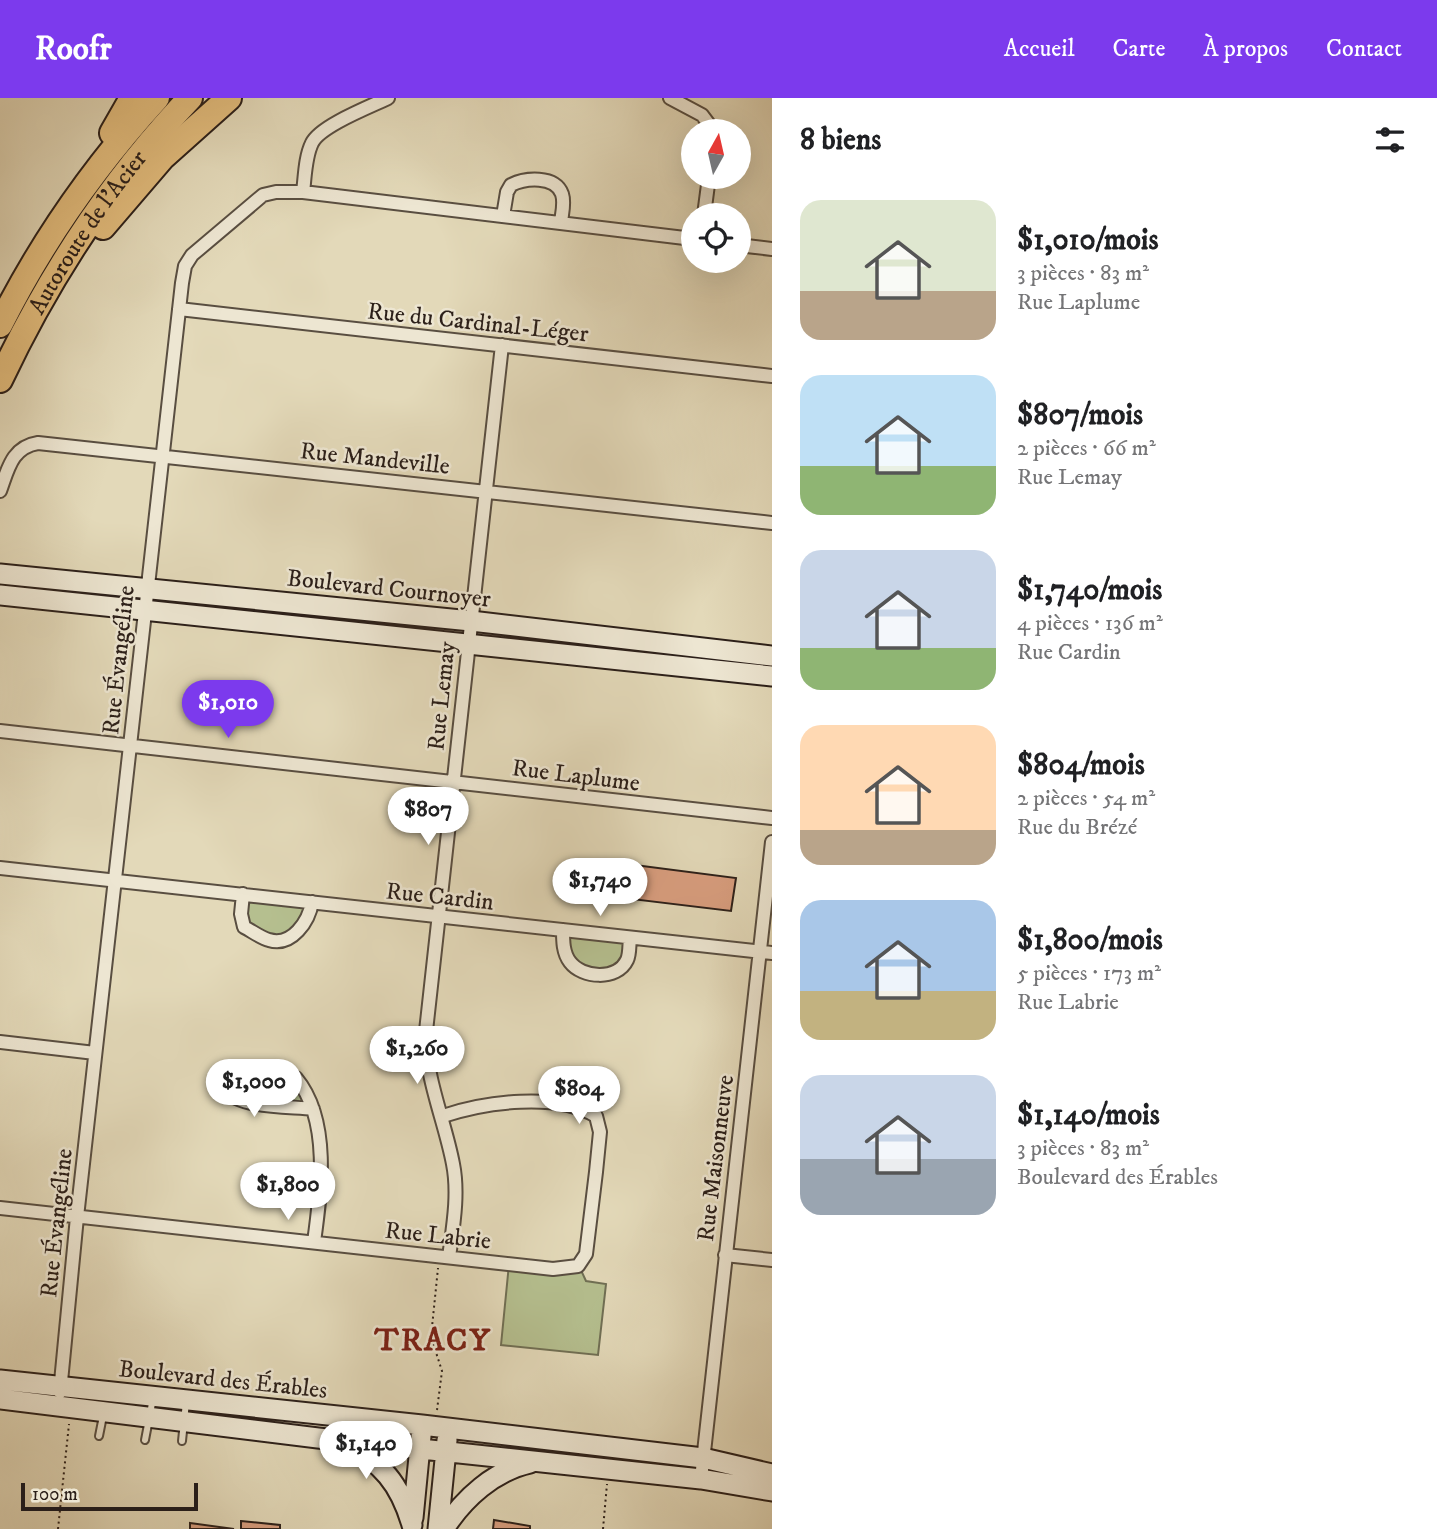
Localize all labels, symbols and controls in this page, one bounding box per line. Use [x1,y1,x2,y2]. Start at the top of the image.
text: Roofr [35,29,112,70]
text: Accueil [1004,34,1075,64]
text: Carte [1113,34,1165,64]
text: À propos [1203,34,1288,64]
text: Contact [1326,34,1402,64]
north arrow [681,119,751,189]
map controls [681,119,751,273]
icon: filters [1371,121,1409,159]
text: 8 biens [800,122,881,159]
street label: Autoroute de l'Acier [22,144,154,320]
button: locate [681,203,751,273]
text: $1,010/mois [1017,222,1158,259]
icon: home [856,228,940,312]
text: 3 pièces · 83 m² [1017,259,1149,288]
text: Rue Laplume [1017,288,1140,317]
street label: Rue du Cardinal-Léger [366,296,590,350]
text: $807/mois [1017,397,1143,434]
icon: home [856,403,940,487]
text: 2 pièces · 66 m² [1017,434,1156,463]
street label: Rue Mandeville [299,436,451,482]
text: Rue Lemay [1017,463,1122,492]
street label: Boulevard Cournoyer [285,563,492,615]
text: $1,740/mois [1017,572,1162,609]
icon: home [856,578,940,662]
street label: Rue Évangéline [96,584,142,736]
text: 4 pièces · 136 m² [1017,609,1163,638]
text: Rue Cardin [1017,638,1121,667]
street label: Rue Lemay [421,640,463,752]
pin: $1,010 [171,680,285,740]
text: $1,010 [198,688,258,717]
text: $804/mois [1017,747,1145,784]
street label: Rue Laplume [510,753,642,799]
icon: home [856,753,940,837]
text: 2 pièces · 54 m² [1017,784,1155,813]
pin: $807 [387,788,469,847]
text: $807 [404,795,452,824]
text: Rue du Brézé [1017,813,1137,842]
pin: $1,740 [543,858,657,918]
text: $1,740 [568,866,632,895]
street label: Rue Cardin [384,876,496,918]
text: $1,800/mois [1017,922,1163,959]
icon: home [856,928,940,1012]
text: 5 pièces · 173 m² [1017,959,1161,988]
text: Rue Labrie [1017,988,1119,1017]
pin: $1,260 [360,1026,474,1086]
text: $1,260 [386,1034,448,1063]
pin: $1,000 [197,1060,311,1119]
pin: $804 [538,1066,620,1126]
text: $1,000 [222,1067,286,1096]
street label: Rue Maisonneuve [691,1073,741,1243]
text: $804 [554,1074,604,1103]
text: $1,140/mois [1017,1097,1160,1134]
icon: home [856,1103,940,1187]
text: 3 pièces · 83 m² [1017,1134,1149,1163]
street label: Rue Évangéline [34,1147,80,1299]
pin: $1,800 [231,1162,345,1222]
text: Boulevard des Érables [1017,1163,1218,1192]
text: $1,800 [256,1170,320,1199]
street label: Rue Labrie [383,1216,492,1256]
district label: TRACY [373,1321,492,1361]
street label: Boulevard des Érables [117,1354,329,1406]
pin: $1,140 [309,1422,423,1481]
text: $1,140 [335,1429,397,1458]
scale bar [21,1480,198,1512]
text: 100 m [32,1483,78,1506]

